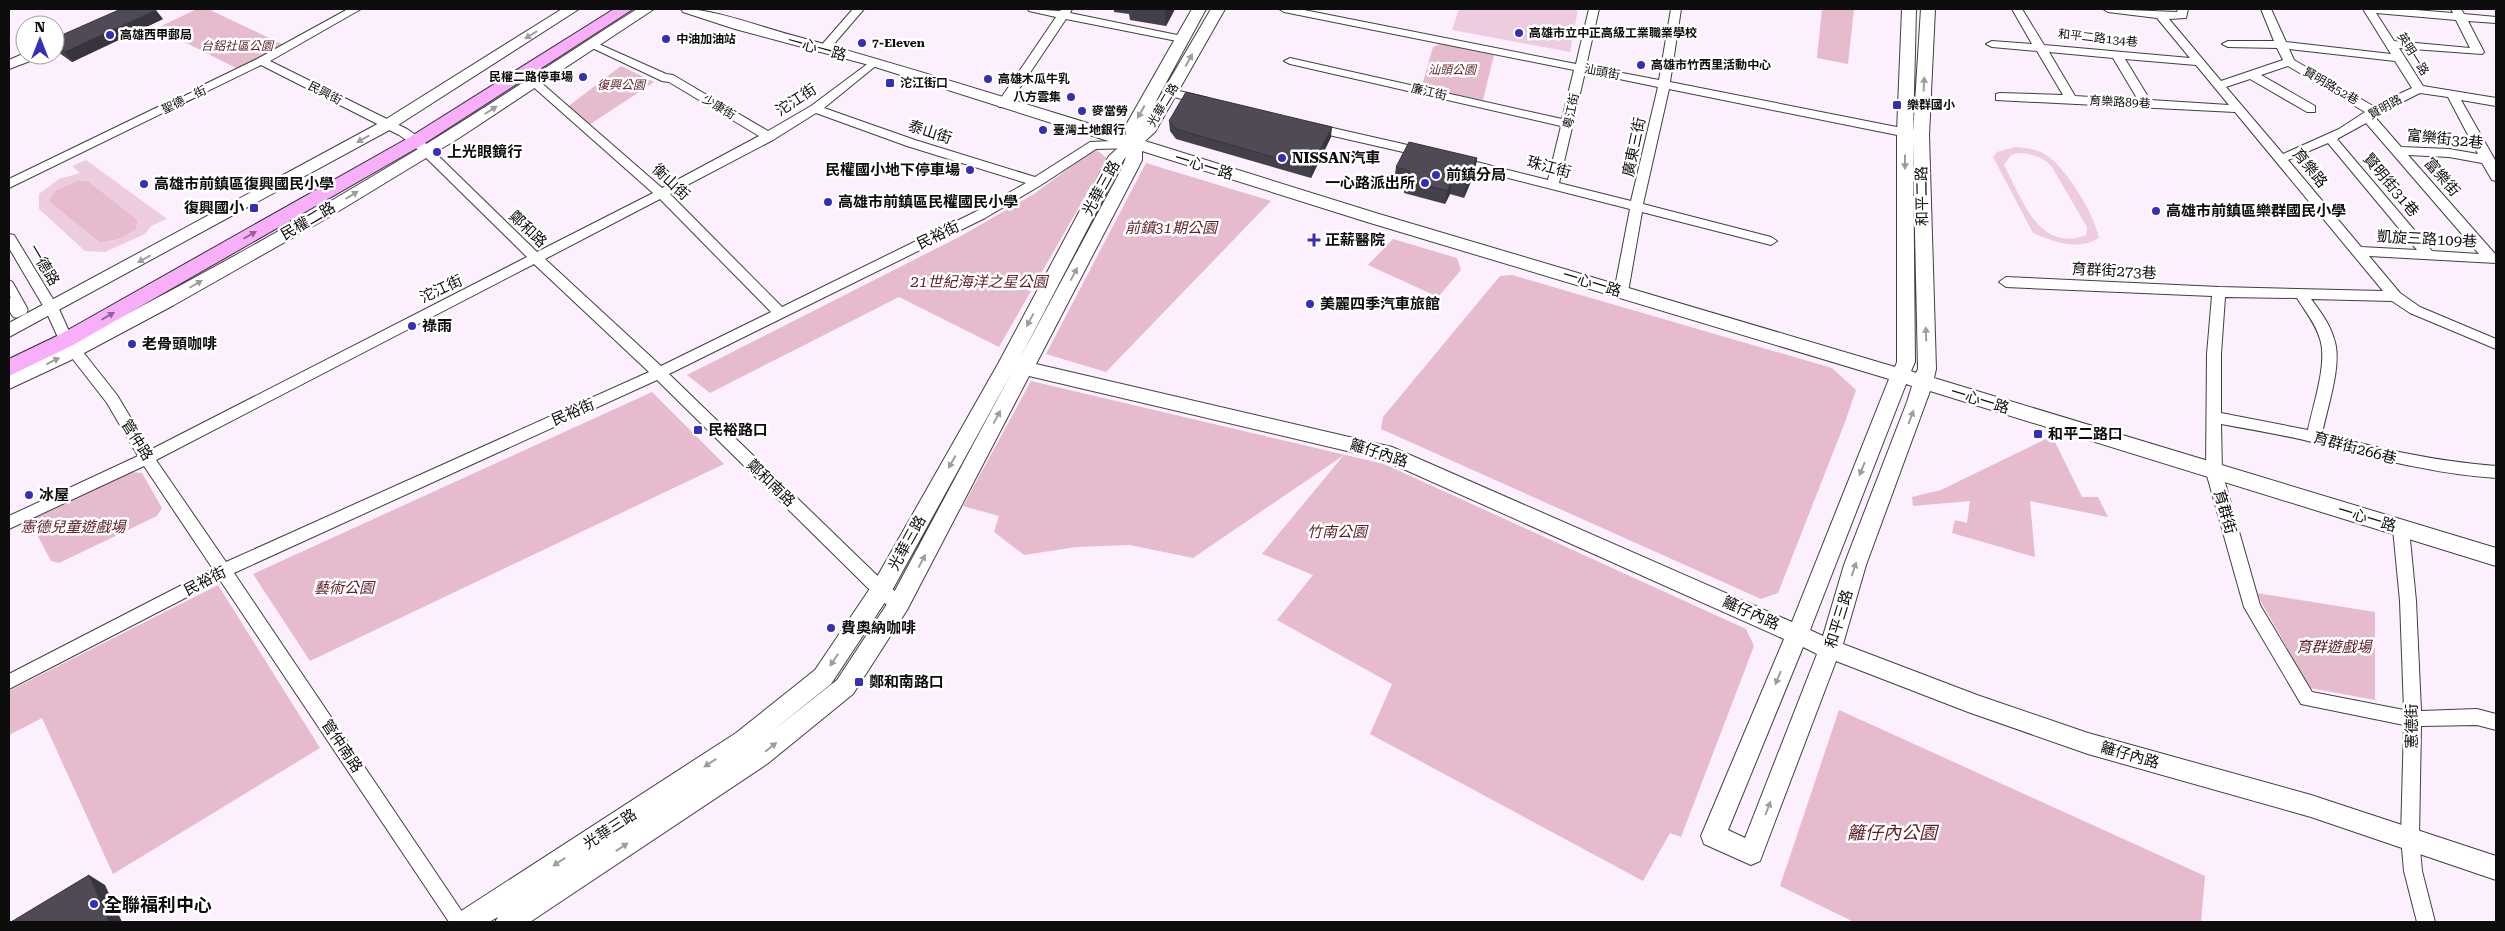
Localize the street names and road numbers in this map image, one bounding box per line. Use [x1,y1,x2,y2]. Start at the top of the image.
street label: 和平二路134巷 [2057,27,2139,49]
street label: 英明一路 [2394,30,2432,78]
street label: 一心一路 [786,32,848,64]
street label: 汕頭街 [1583,62,1621,82]
street label: 賢明路52巷 [2301,65,2361,107]
street label: 民興街 [306,79,344,107]
street label: 沱江街 [772,80,820,120]
street label: 光華二路 [1145,81,1181,129]
street label: 廉江街 [1410,81,1448,103]
street label: 聖德二街 [159,83,209,117]
street label: 少康街 [700,92,738,122]
street label: 粵江街 [1560,92,1582,130]
street label: 賢明路 [2366,92,2404,122]
street label: 育樂路89巷 [2089,93,2151,111]
street label: 泰山街 [906,116,954,148]
street label: 廣東三街 [1619,116,1649,178]
street label: 富樂街32巷 [2406,126,2484,152]
street label: 育樂路 [2289,145,2331,191]
street label: 一心一路 [1173,149,1235,183]
street label: 賢明街31巷 [2359,150,2423,220]
street label: 珠江街 [1525,152,1573,182]
street label: 富樂街 [2420,154,2464,200]
street label: 光華三路 [1079,157,1123,219]
street label: 衡山街 [648,160,694,204]
street label: 和平二路 [1912,166,1932,226]
street label: 民權二路 [278,198,338,244]
street label: 鄭和路 [506,207,550,251]
street label: 民裕街 [914,217,962,253]
street label: 凱旋三路109巷 [2376,227,2478,251]
street label: 一德路 [25,241,63,289]
street label: 育群街273巷 [2071,260,2157,282]
street label: 一心一路 [1561,266,1623,300]
street label: 沱江街 [417,271,465,307]
street label: 一心一路 [1949,383,2011,417]
street label: 民裕街 [549,395,597,429]
street label: 管仲路 [117,416,157,464]
street label: 育群街266巷 [2312,428,2398,468]
street label: 籬仔內路 [1348,435,1410,471]
street label: 鄭和南路 [743,456,799,510]
street label: 育群街 [2210,488,2240,536]
street label: 一心一路 [2336,501,2398,535]
street label: 光華三路 [885,512,929,574]
street label: 民裕街 [181,563,229,599]
street label: 和平三路 [1822,588,1856,650]
street label: 籬仔內路 [1720,593,1782,633]
street label: 憲德街 [2403,703,2421,749]
street label: 管仲南路 [318,716,366,776]
street label: 籬仔內路 [2099,738,2161,772]
street label: 光華三路 [580,805,640,853]

